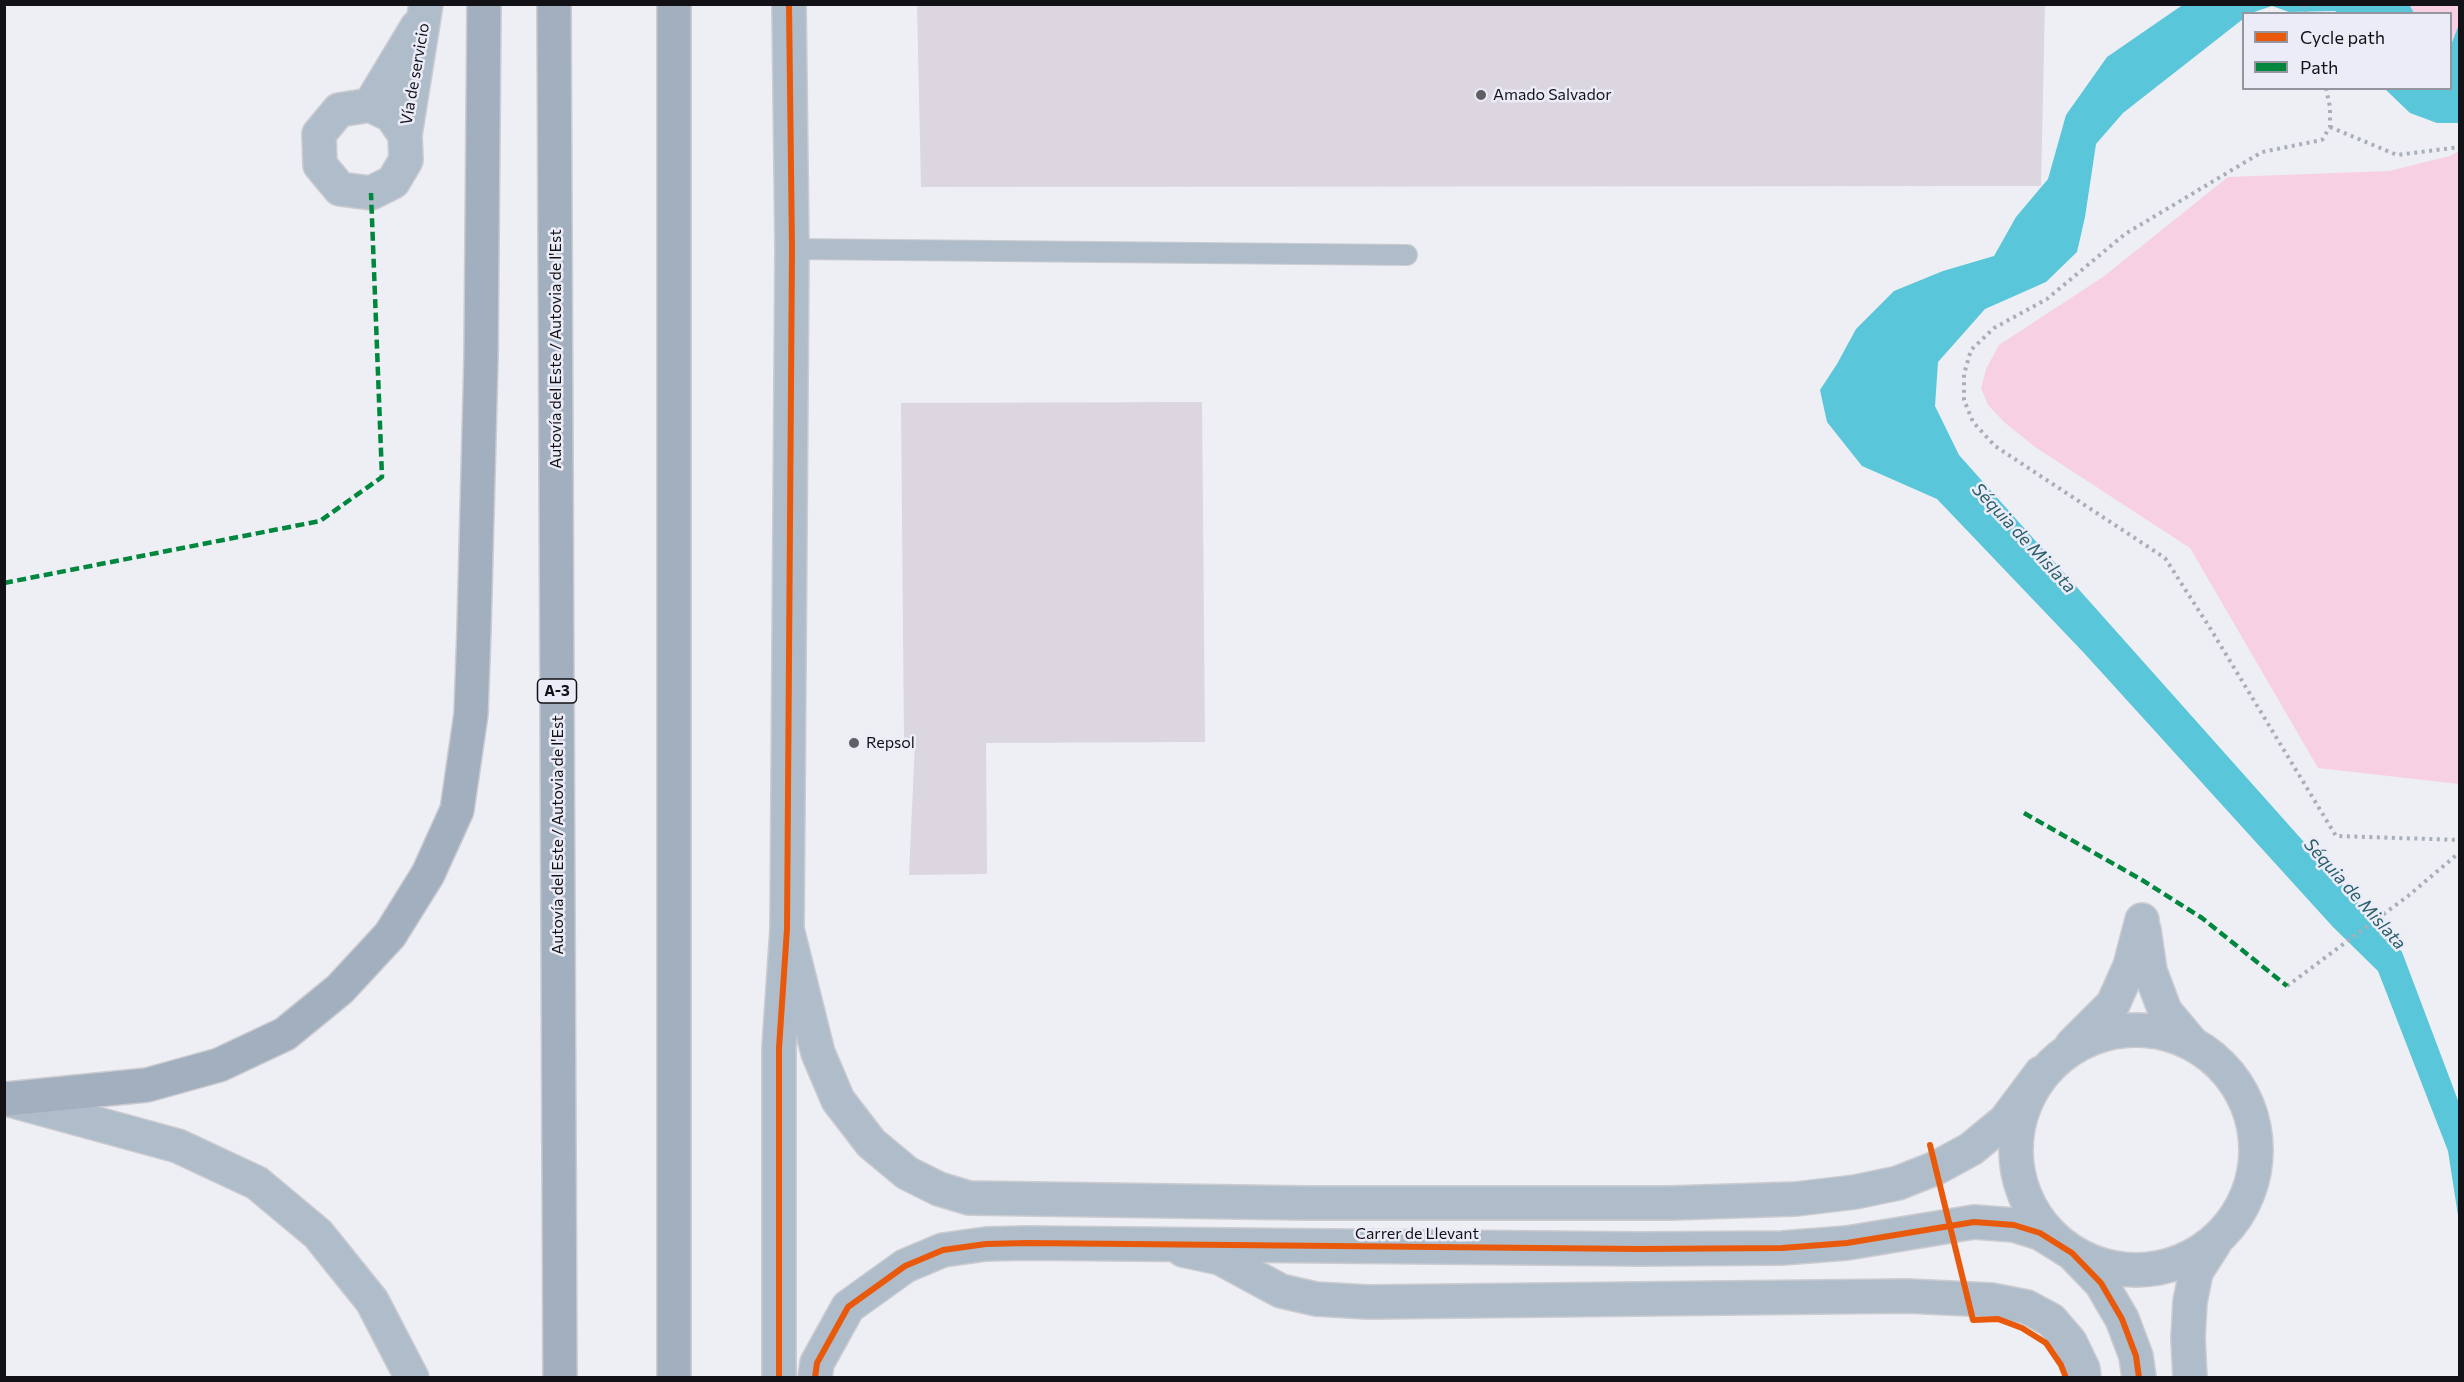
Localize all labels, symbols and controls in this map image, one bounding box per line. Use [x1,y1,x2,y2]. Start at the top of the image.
legend [2242,12,2452,90]
street label: Vía de servicio [397,22,433,126]
text: Cycle path [2300,26,2385,48]
text: Path [2300,56,2338,78]
place label: Amado Salvador [1493,85,1612,105]
marker: Amado Salvador [1474,88,1488,102]
street label: Autovía del Este / Autovia de l'Est [546,229,566,469]
water label: Séquia de Mislata [1968,479,2080,597]
road number: A-3 [538,679,576,703]
street label: Autovía del Este / Autovia de l'Est [548,715,568,955]
place label: Repsol [866,733,915,753]
marker: Repsol [847,736,861,750]
water label: Séquia de Mislata [2299,834,2411,954]
street label: Carrer de Llevant [1355,1224,1479,1244]

